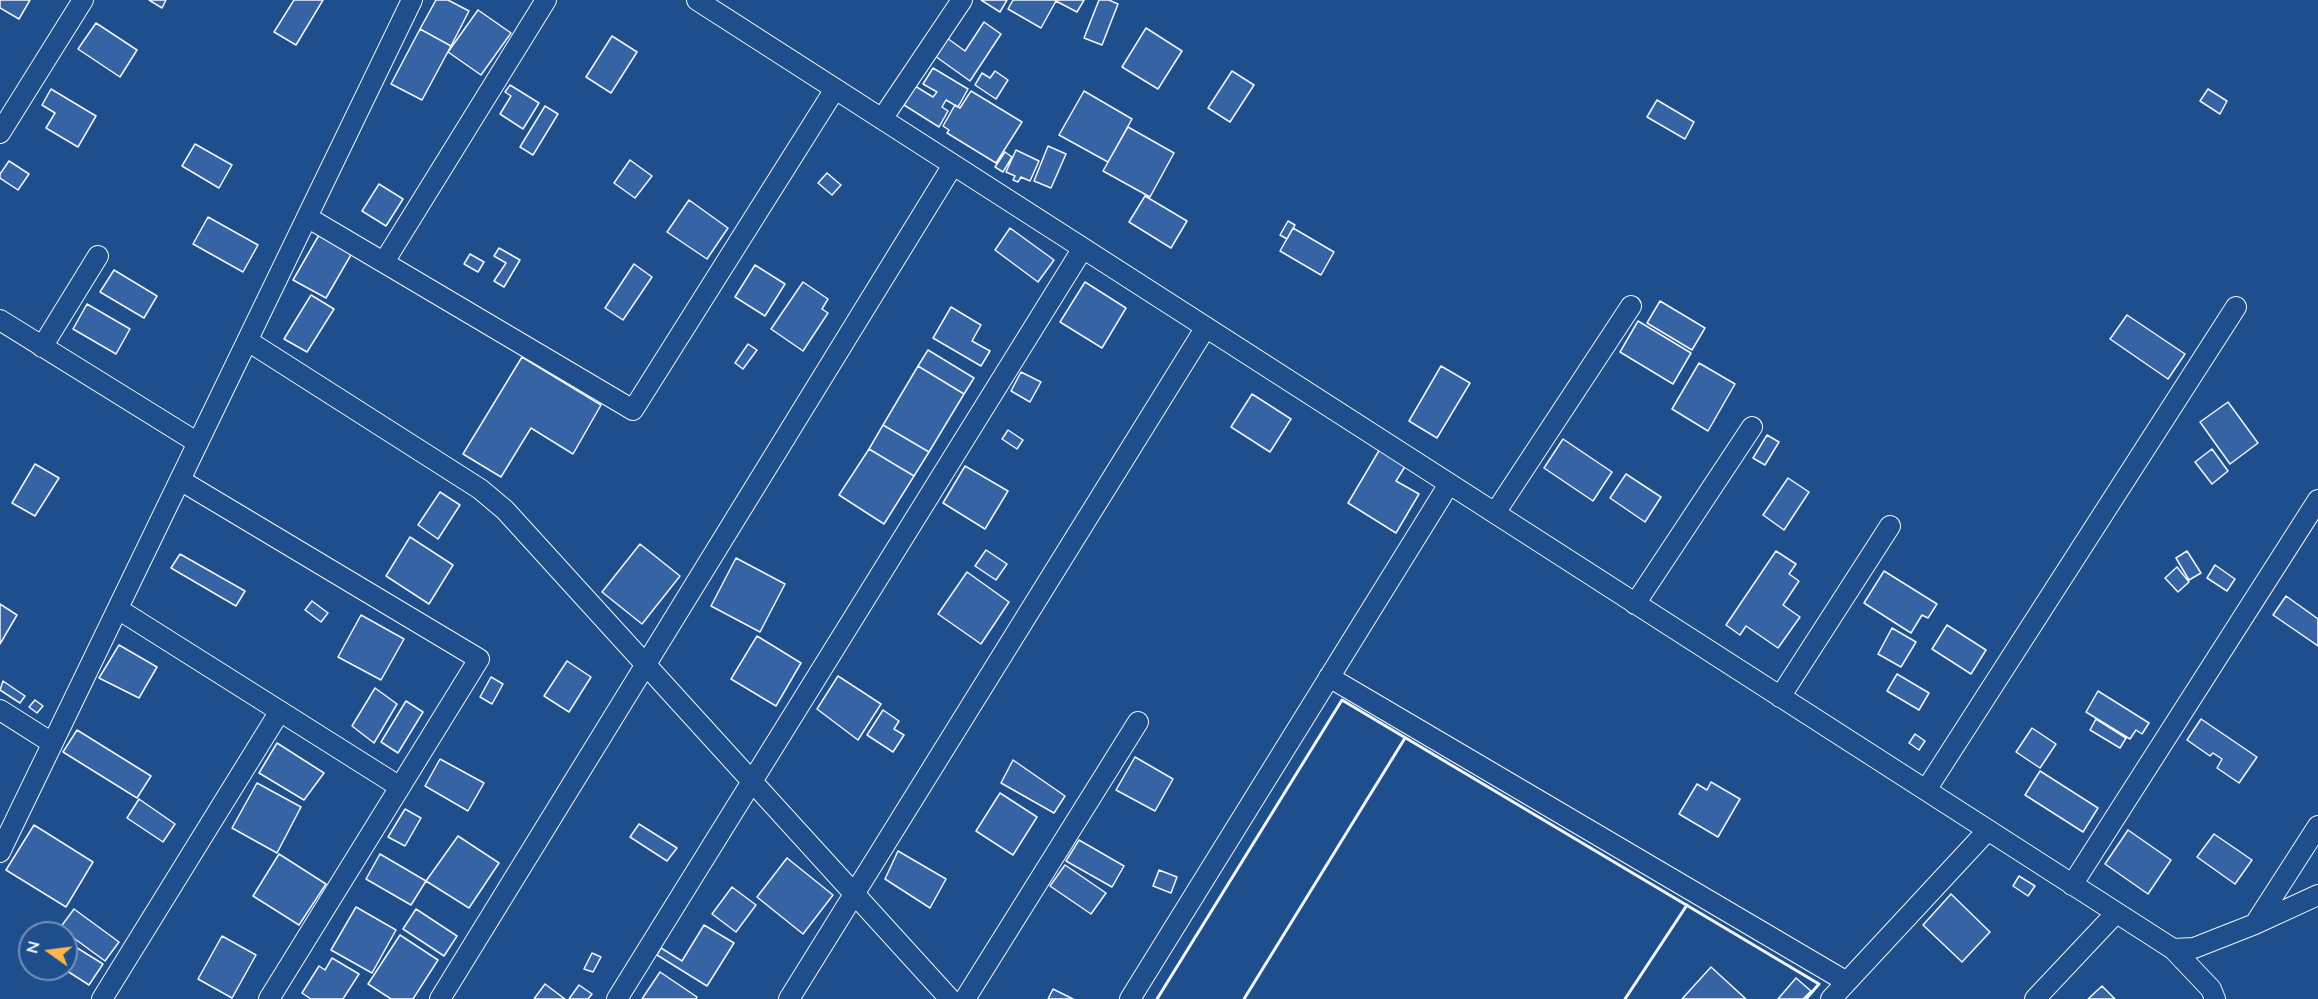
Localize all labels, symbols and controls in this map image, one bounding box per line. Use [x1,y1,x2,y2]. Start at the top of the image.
north arrow [18,921,78,981]
text: N [21,939,44,955]

